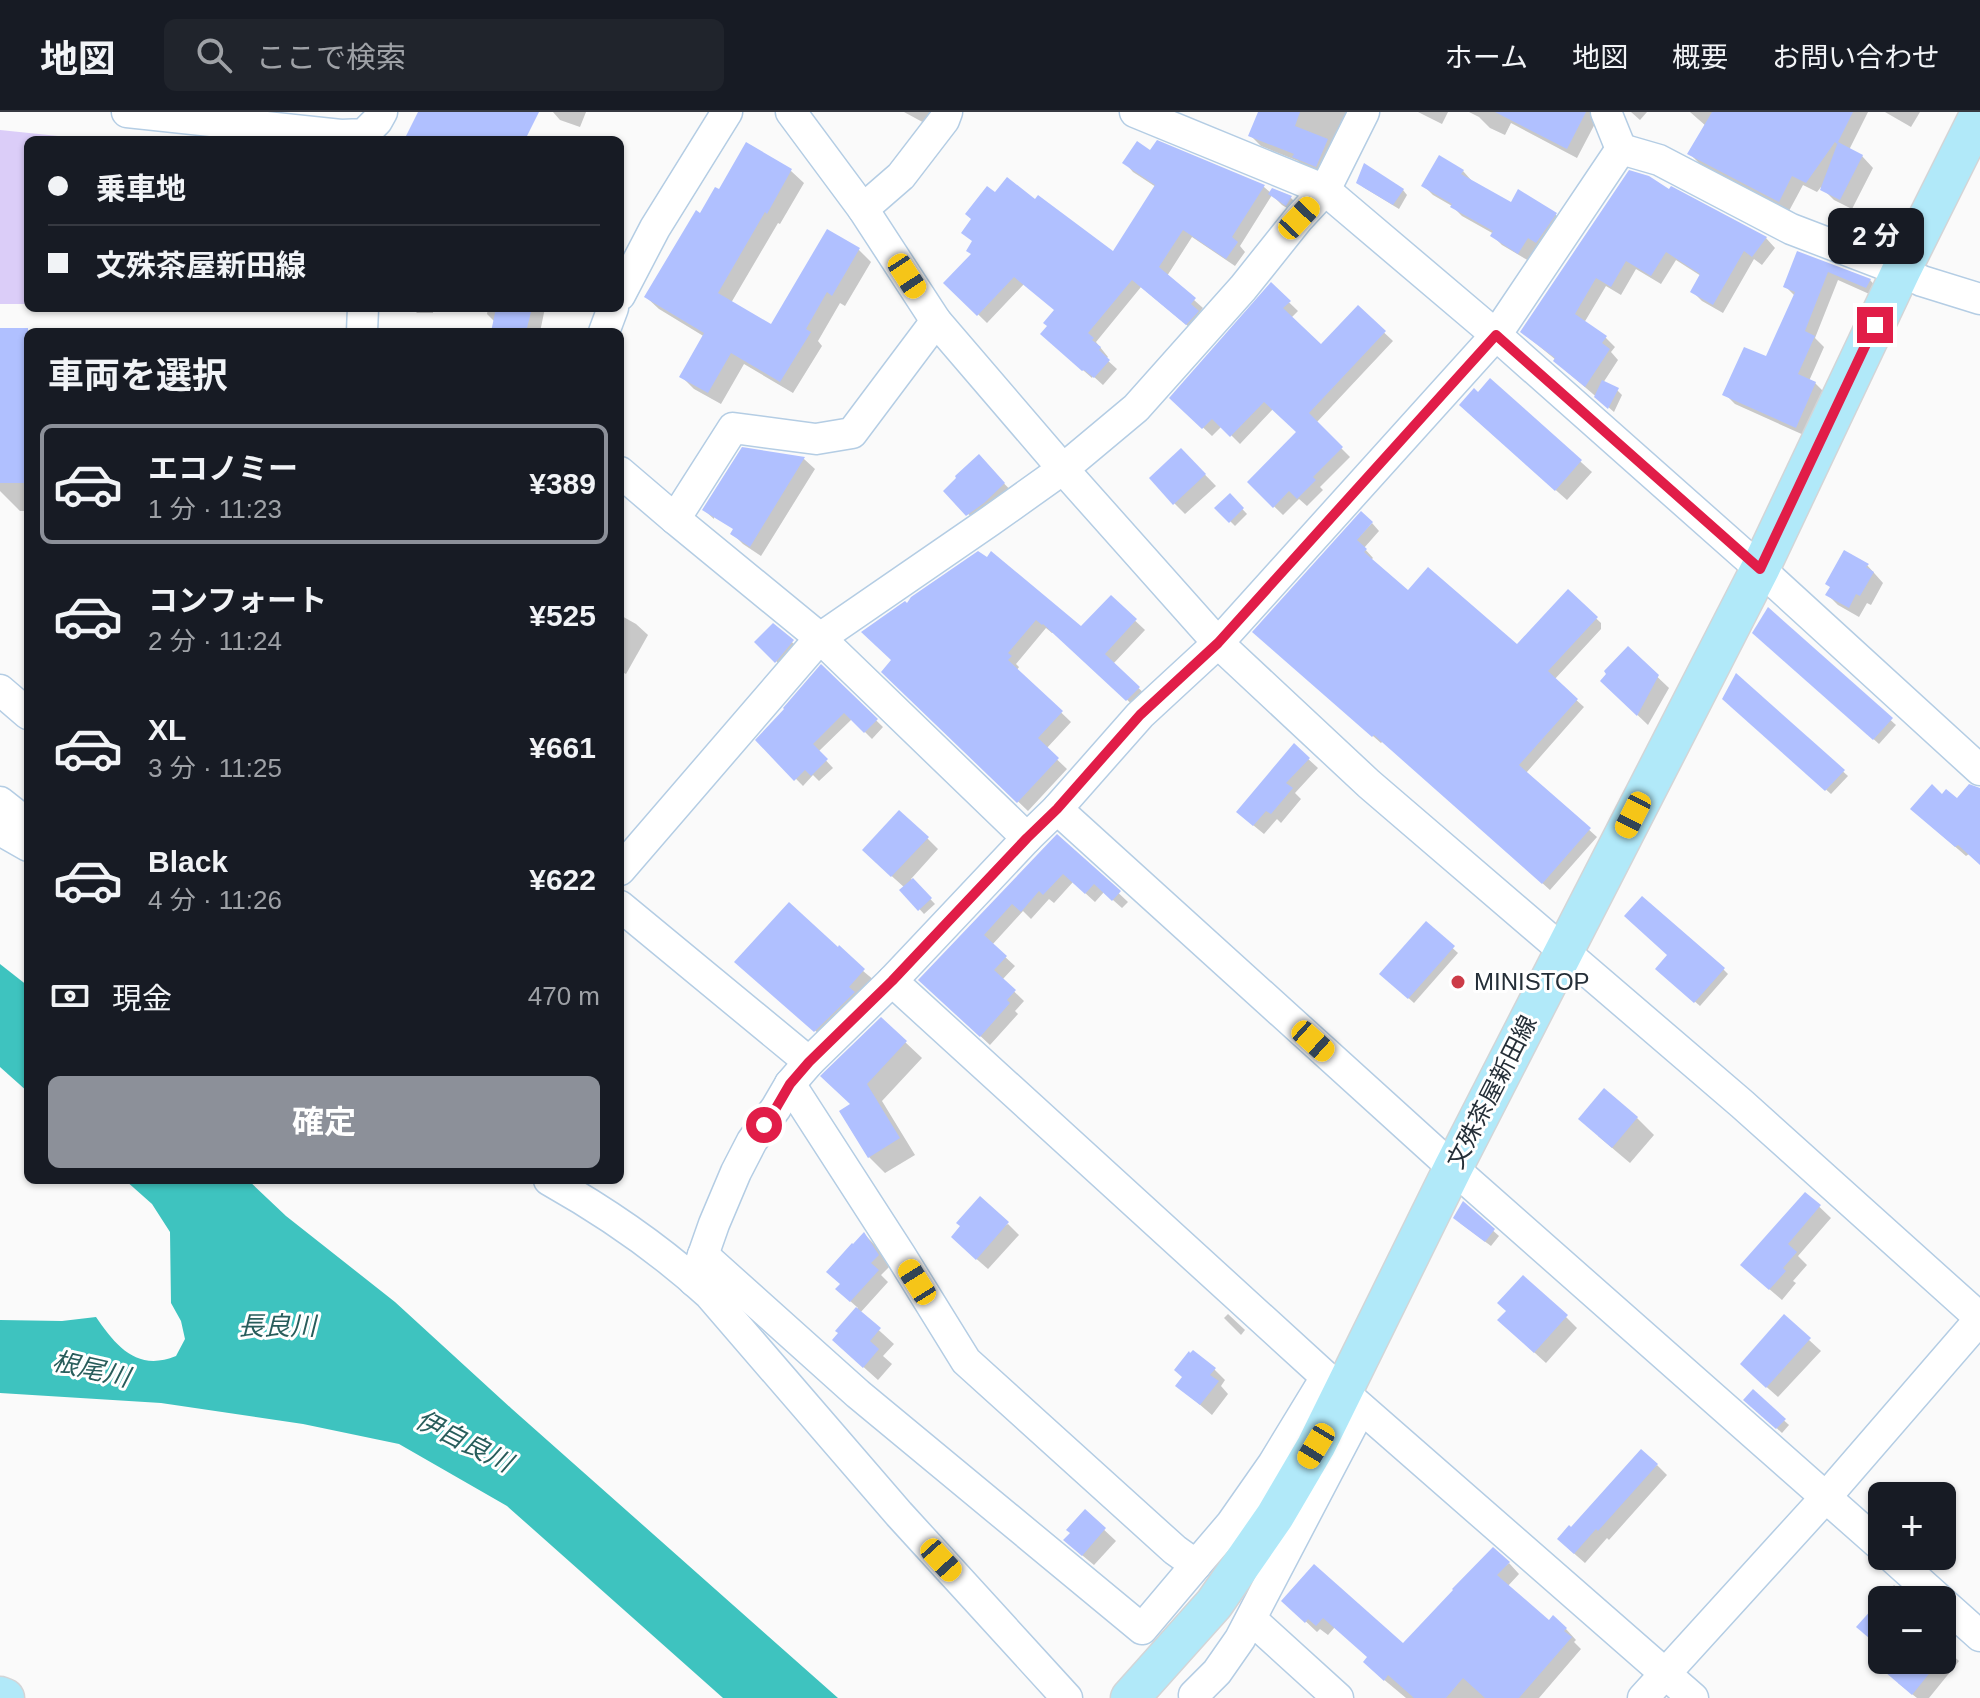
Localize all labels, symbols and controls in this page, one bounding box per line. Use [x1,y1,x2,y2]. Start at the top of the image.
search box [164,19,724,91]
icon: search [192,33,236,77]
text: 地図 [40,38,116,80]
text: ここで検索 [256,41,406,74]
text: ホーム [1445,42,1528,73]
text: 地図 [1572,42,1628,73]
text: 概要 [1672,42,1728,73]
text: お問い合わせ [1772,42,1940,73]
text: 乗車地 [96,172,186,205]
car [1274,192,1324,244]
callout: 2 分 [1827,209,1923,265]
text: 2 分 [1852,221,1900,251]
text: 文殊茶屋新田線 [96,249,306,282]
car [884,249,930,303]
route end [1857,307,1893,343]
text: 車両を選択 [48,355,228,396]
icon: car [52,448,124,520]
text: エコノミー [148,452,298,485]
text: ¥389 [529,467,596,500]
text: 1 分 · 11:23 [148,494,282,524]
icon: car [52,580,124,652]
text: コンフォート [148,584,327,617]
text: ¥525 [529,599,596,632]
text: 2 分 · 11:24 [148,626,282,656]
icon: car [52,712,124,784]
text: XL [148,713,186,746]
text: ¥661 [529,731,596,764]
text: 3 分 · 11:25 [148,753,282,783]
car [1611,788,1655,842]
icon: car [52,844,124,916]
text: Black [148,845,228,878]
text: ¥622 [529,863,596,896]
text: 4 分 · 11:26 [148,885,282,915]
place label: MINISTOP [1474,968,1590,995]
marker: MINISTOP [1449,973,1467,991]
icon: cash [48,974,92,1018]
text: 470 m [528,981,600,1011]
text: 現金 [112,982,172,1015]
street label: 文殊茶屋新田線 [1441,1011,1542,1173]
car [1287,1016,1339,1066]
button: 確定 [48,1076,600,1168]
route start [746,1107,782,1143]
car [894,1255,940,1309]
water label: 長良川 [238,1311,319,1341]
water label: 根尾川 [50,1346,135,1393]
water label: 伊自良川 [411,1404,520,1479]
car [1293,1419,1339,1473]
map controls [1868,1482,1956,1674]
button: + [1868,1482,1956,1570]
car [916,1534,966,1586]
button: − [1868,1586,1956,1674]

